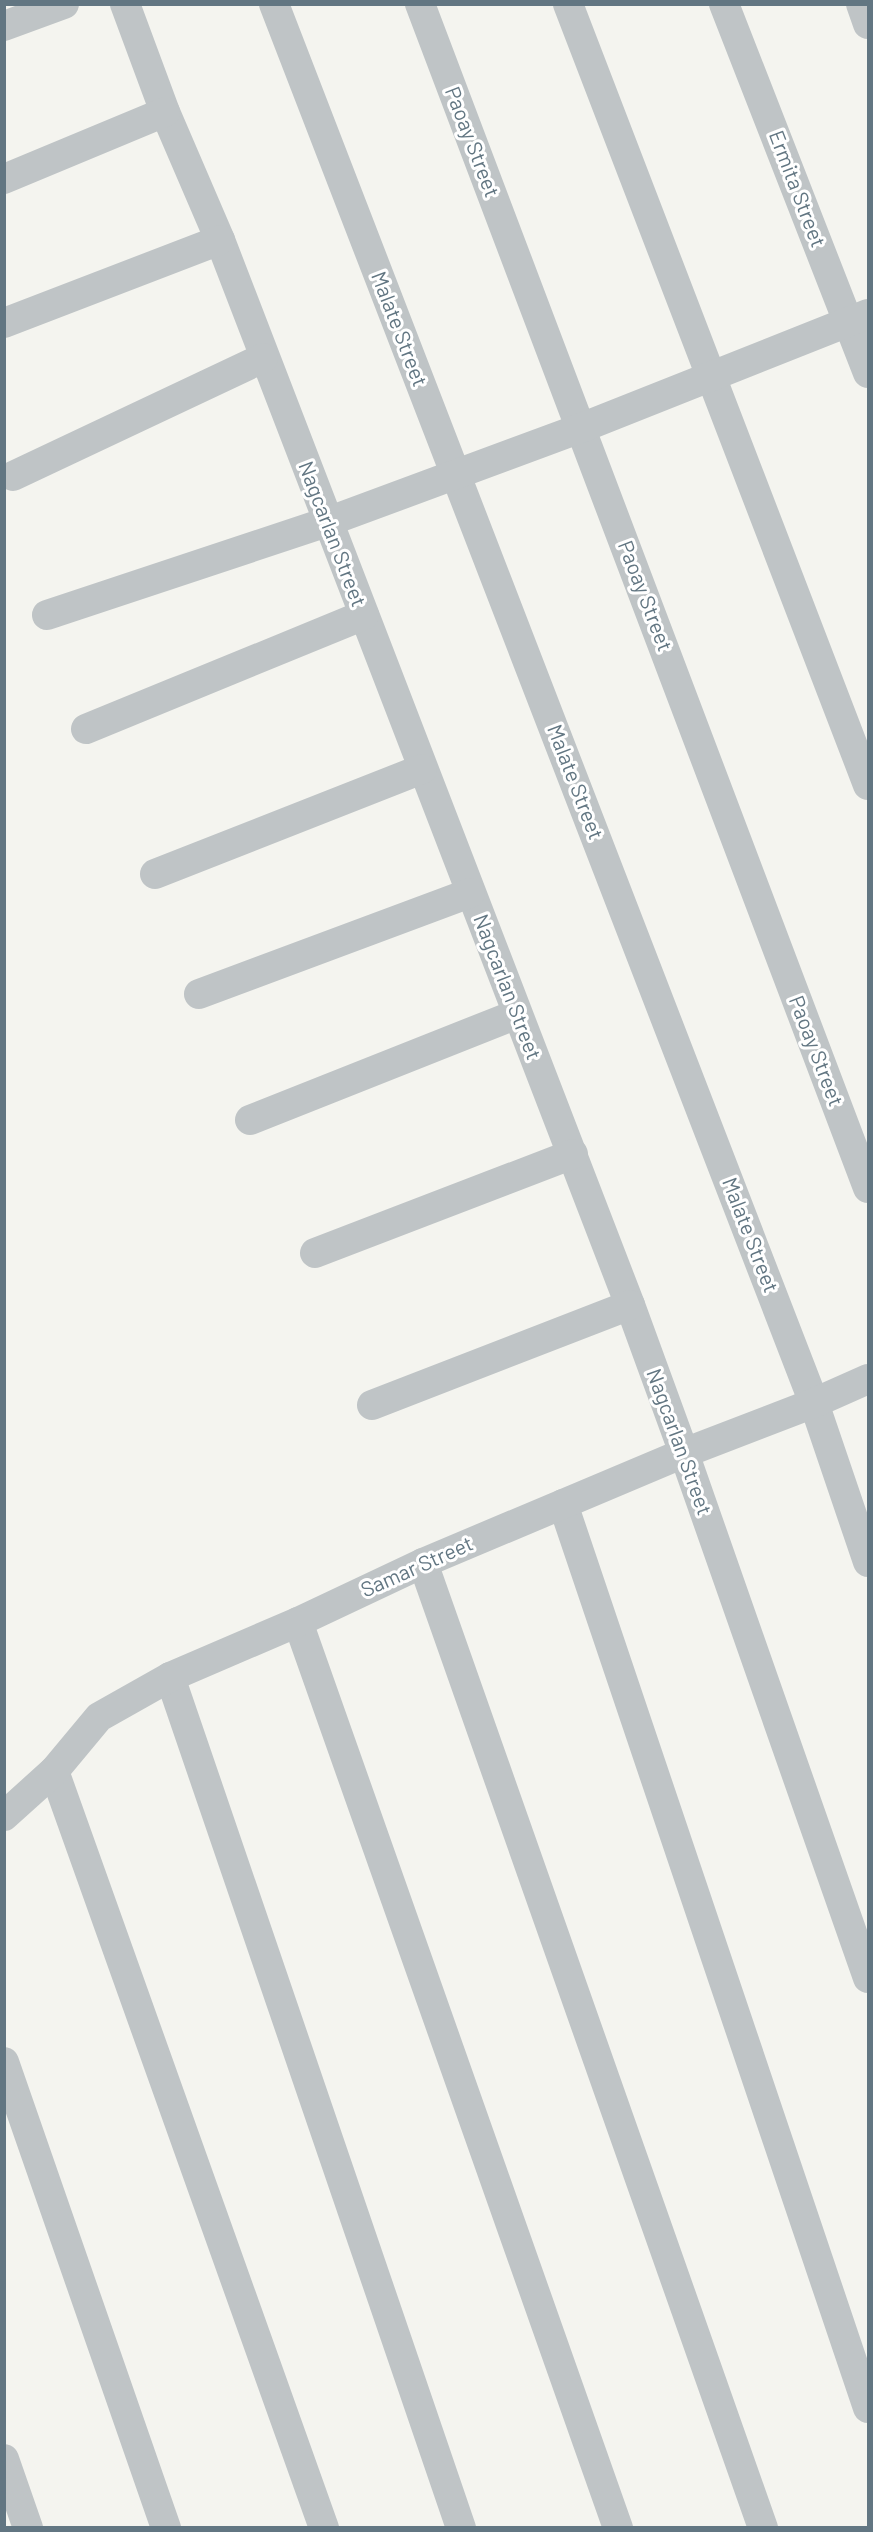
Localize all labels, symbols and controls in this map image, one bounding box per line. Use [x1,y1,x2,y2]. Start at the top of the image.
street label: Paoay Street [441,83,506,200]
street label: Ermita Street [765,127,832,250]
street label: Malate Street [367,267,434,390]
street label: Nagcarlan Street [294,457,373,610]
street label: Paoay Street [614,537,679,654]
street label: Malate Street [543,720,610,843]
street label: Nagcarlan Street [469,910,548,1063]
street label: Paoay Street [785,992,850,1109]
street label: Malate Street [718,1173,785,1296]
street label: Nagcarlan Street [642,1365,718,1518]
street label: Samar Street [356,1530,476,1602]

